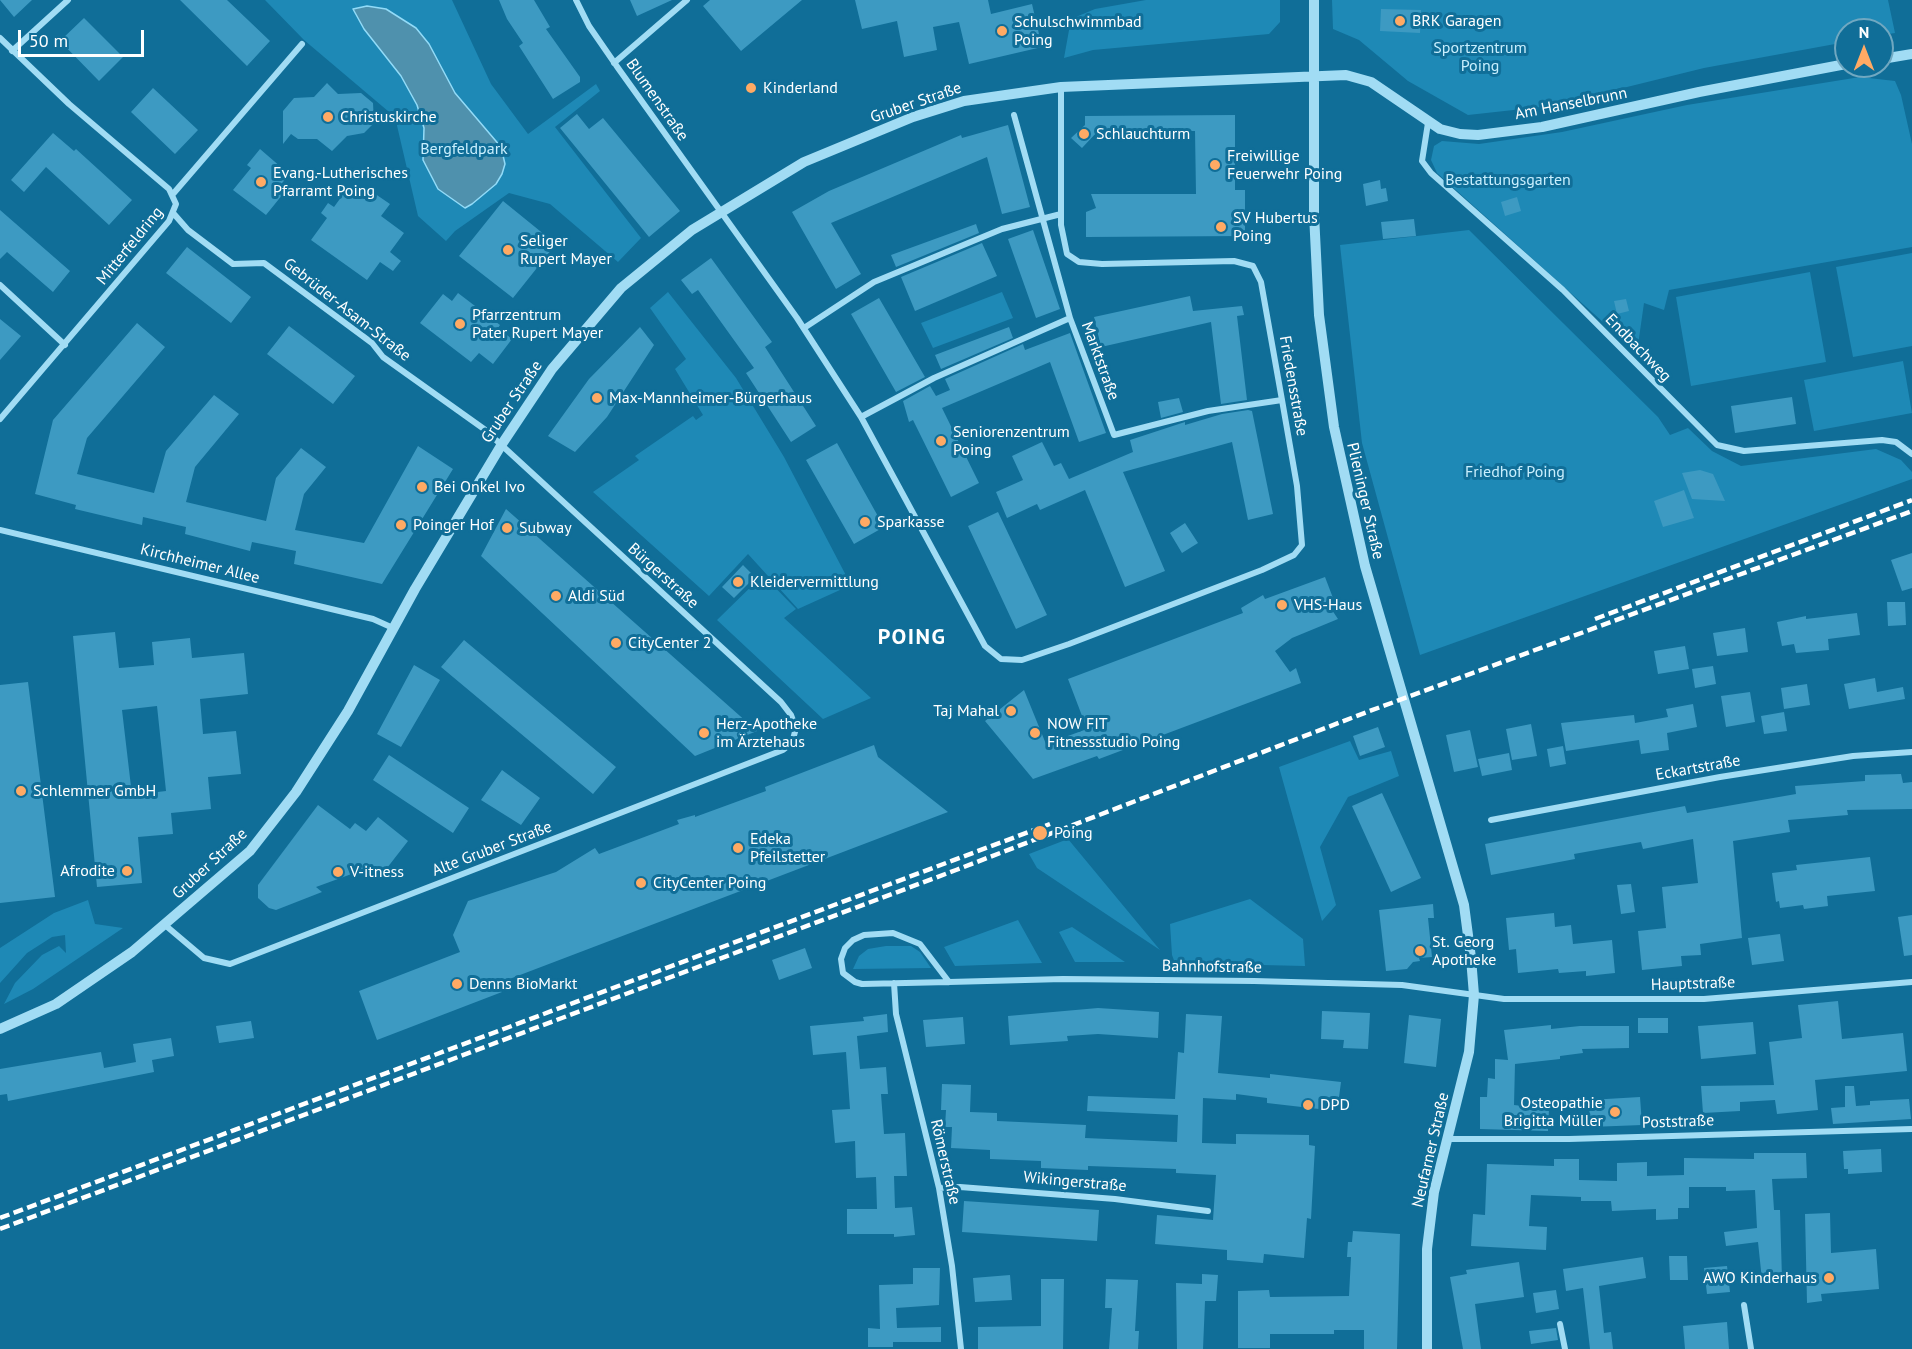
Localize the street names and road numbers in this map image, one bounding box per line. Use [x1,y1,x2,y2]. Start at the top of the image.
street label: Blumenstraße [622,55,692,145]
street label: Gruber Straße [868,78,964,128]
street label: Am Hanselbrunn [1513,84,1629,124]
street label: Mitterfeldring [93,203,167,289]
street label: Gebrüder-Asam-Straße [280,254,414,366]
street label: Endbachweg [1601,310,1675,386]
street label: Marktstraße [1077,319,1123,403]
street label: Friedensstraße [1275,334,1311,438]
street label: Gruber Straße [477,357,547,447]
street label: Plieninger Straße [1342,441,1388,561]
street label: Bürgerstraße [624,539,702,613]
street label: Kirchheimer Allee [138,540,262,588]
street label: Eckartstraße [1654,751,1742,785]
street label: Alte Gruber Straße [429,817,555,881]
street label: Gruber Straße [169,825,251,903]
street label: Bahnhofstraße [1162,957,1262,977]
street label: Hauptstraße [1650,973,1736,995]
street label: Neufarner Straße [1408,1091,1454,1209]
street label: Poststraße [1642,1111,1714,1133]
street label: Römerstraße [926,1117,964,1207]
street label: Wikingerstraße [1023,1168,1127,1196]

